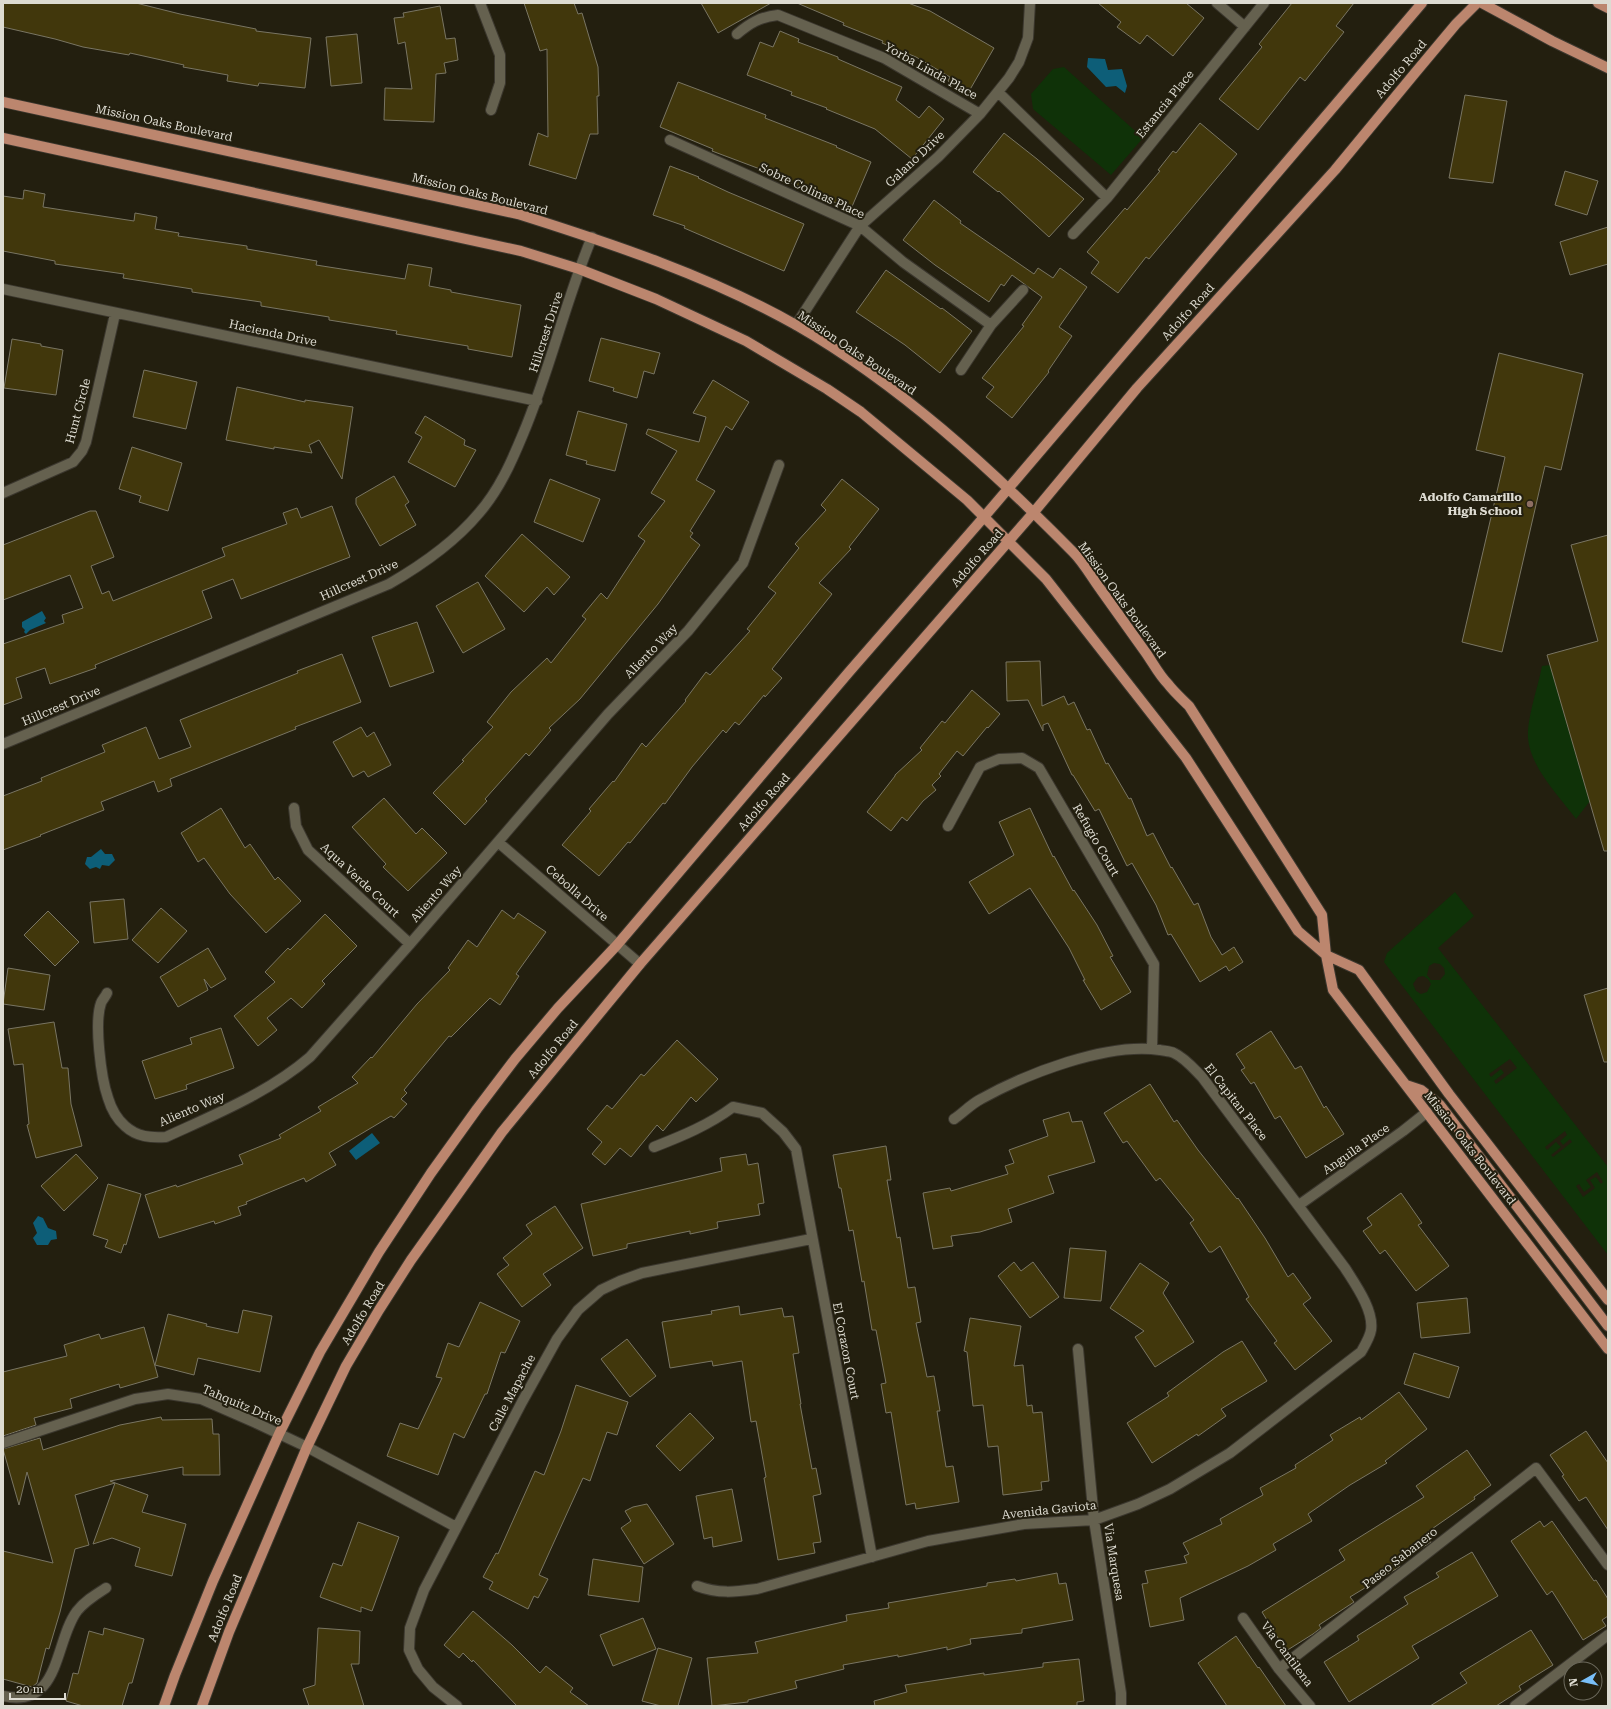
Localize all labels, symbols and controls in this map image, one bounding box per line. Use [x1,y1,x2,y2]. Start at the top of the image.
street label: Adolfo Road [1373,37,1430,101]
street label: Yorba Linda Place [882,40,980,103]
street label: Estancia Place [1133,67,1197,141]
street label: Mission Oaks Boulevard [94,102,234,144]
street label: Galano Drive [883,128,948,190]
street label: Sobre Colinas Place [757,160,867,222]
street label: Mission Oaks Boulevard [411,170,550,218]
street label: Adolfo Road [1159,280,1217,343]
street label: Hillcrest Drive [526,290,566,374]
street label: Mission Oaks Boulevard [795,308,919,398]
street label: Hacienda Drive [228,317,319,349]
street label: Hunt Circle [63,376,94,445]
place label: Adolfo Camarillo High School [1419,490,1522,518]
marker: Adolfo Camarillo High School [1525,499,1535,509]
street label: Adolfo Road [948,526,1006,590]
street label: Mission Oaks Boulevard [1075,539,1169,661]
street label: Hillcrest Drive [318,556,401,603]
street label: Aliento Way [622,620,681,681]
street label: Hillcrest Drive [20,683,103,729]
street label: Adolfo Road [735,770,793,834]
street label: Refugio Court [1070,801,1123,879]
street label: Aqua Verde Court [318,840,403,920]
street label: Aliento Way [408,862,465,925]
street label: Cebolla Drive [543,862,612,924]
street label: Adolfo Road [525,1017,581,1081]
street label: El Capitan Place [1202,1061,1271,1144]
street label: Aliento Way [157,1088,228,1129]
street label: Mission Oaks Boulevard [1421,1089,1519,1208]
street label: Anguila Place [1320,1121,1393,1177]
street label: Adolfo Road [339,1278,388,1347]
street label: El Corazon Court [830,1301,862,1401]
street label: Calle Mapache [486,1352,538,1434]
street label: Tahquitz Drive [200,1382,284,1428]
street label: Avenida Gaviota [1001,1498,1097,1522]
street label: Via Marquesa [1101,1522,1127,1602]
street label: Paseo Sabanero [1360,1524,1440,1592]
street label: Adolfo Road [205,1572,245,1644]
street label: Via Cantilena [1258,1619,1316,1690]
north arrow [1563,1661,1603,1701]
scale bar [10,1675,65,1701]
text: N [1566,1677,1581,1687]
text: 20 m [16,1682,43,1696]

